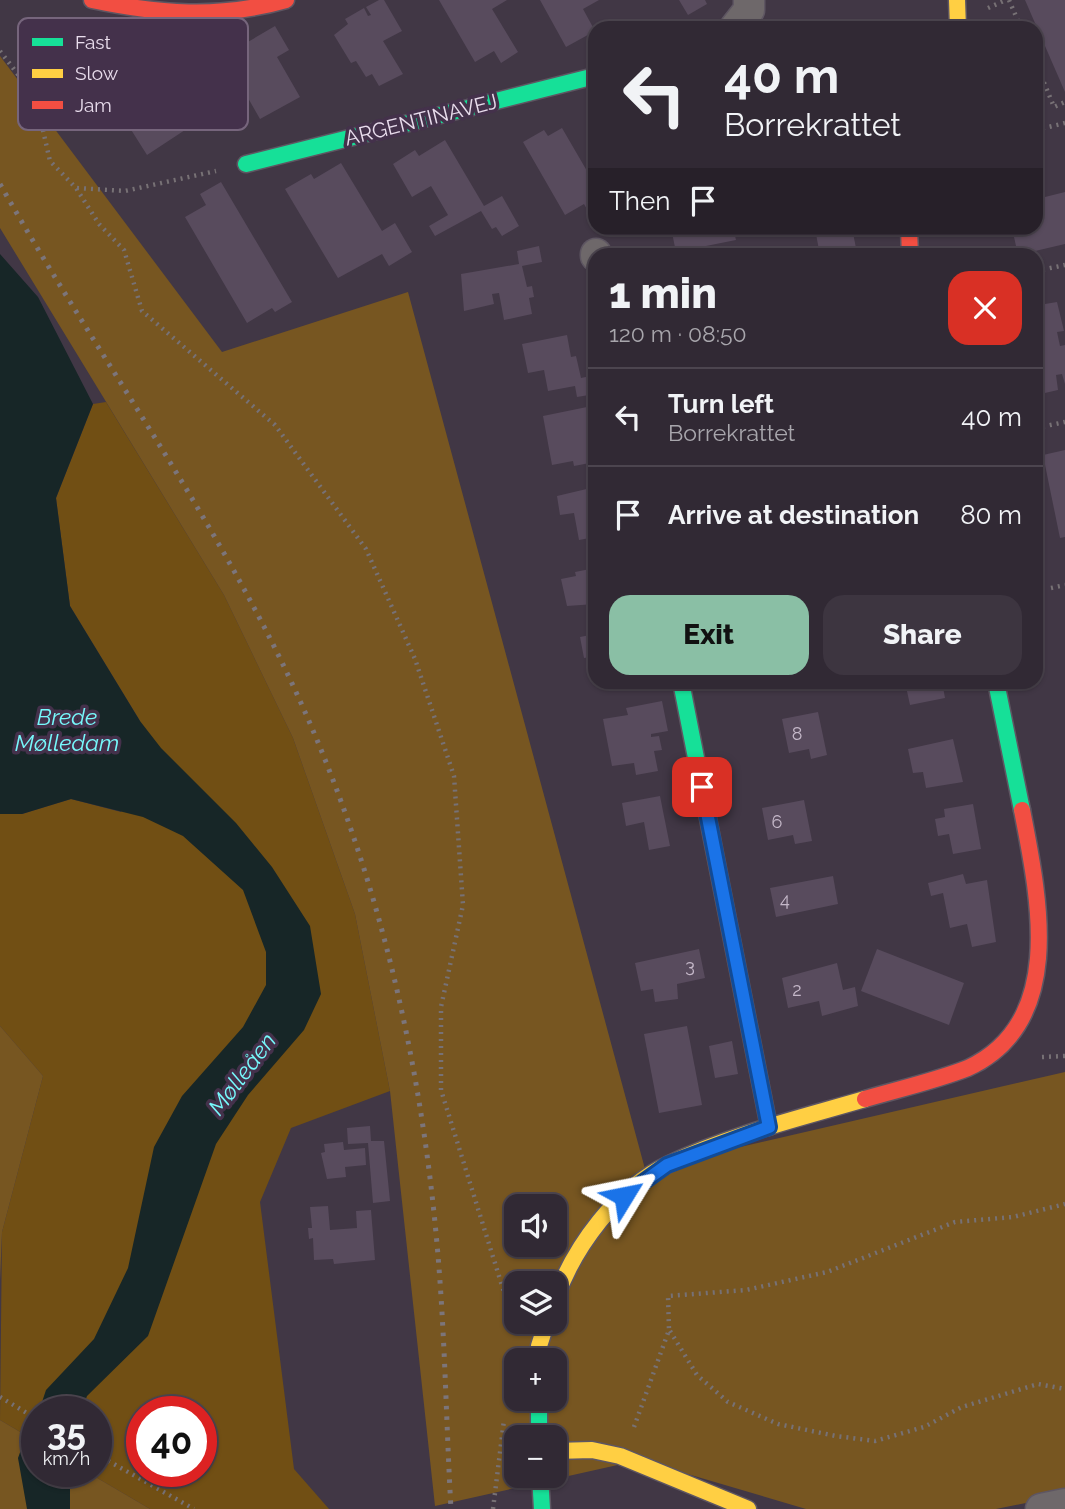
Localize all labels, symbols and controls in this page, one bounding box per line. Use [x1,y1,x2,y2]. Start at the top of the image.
legend [18,18,248,130]
text: Fast [75,31,111,53]
text: 40 m [724,47,839,104]
icon: left [609,49,700,140]
text: Slow [75,62,119,84]
street label: ARGENTINAVEJ [342,88,500,151]
text: Jam [75,94,112,116]
text: Borrekrattet [724,106,901,143]
icon: arrive [684,182,722,220]
text: Then [609,186,670,216]
text: 1 min [609,269,717,318]
button: close [948,271,1022,345]
text: 120 m · 08:50 [609,320,747,347]
text: Turn left [668,389,774,419]
icon: left [609,398,647,436]
text: 40 m [961,402,1022,432]
text: Borrekrattet [668,419,795,446]
icon: arrive [609,496,647,534]
text: Arrive at destination [668,500,919,530]
text: 80 m [960,500,1022,530]
button: Exit [609,595,809,675]
button: Share [823,595,1022,675]
water label: Brede Mølledam [15,703,119,756]
house number: 8 [792,723,802,744]
pin [672,757,732,817]
icon: arrive [683,768,721,806]
house number: 6 [772,811,783,832]
house number: 4 [780,889,790,910]
house number: 3 [685,955,695,976]
house number: 2 [792,979,802,1000]
water label: Mølleåen [202,1027,281,1120]
position arrow [587,1159,661,1233]
map controls [504,1194,567,1488]
button: sound [504,1194,567,1257]
button: layers [504,1271,567,1334]
button: + [504,1348,567,1411]
speed limit sign: 40 [126,1396,217,1487]
text: 35 [47,1412,86,1453]
button: − [504,1425,567,1488]
text: km/h [43,1448,90,1469]

